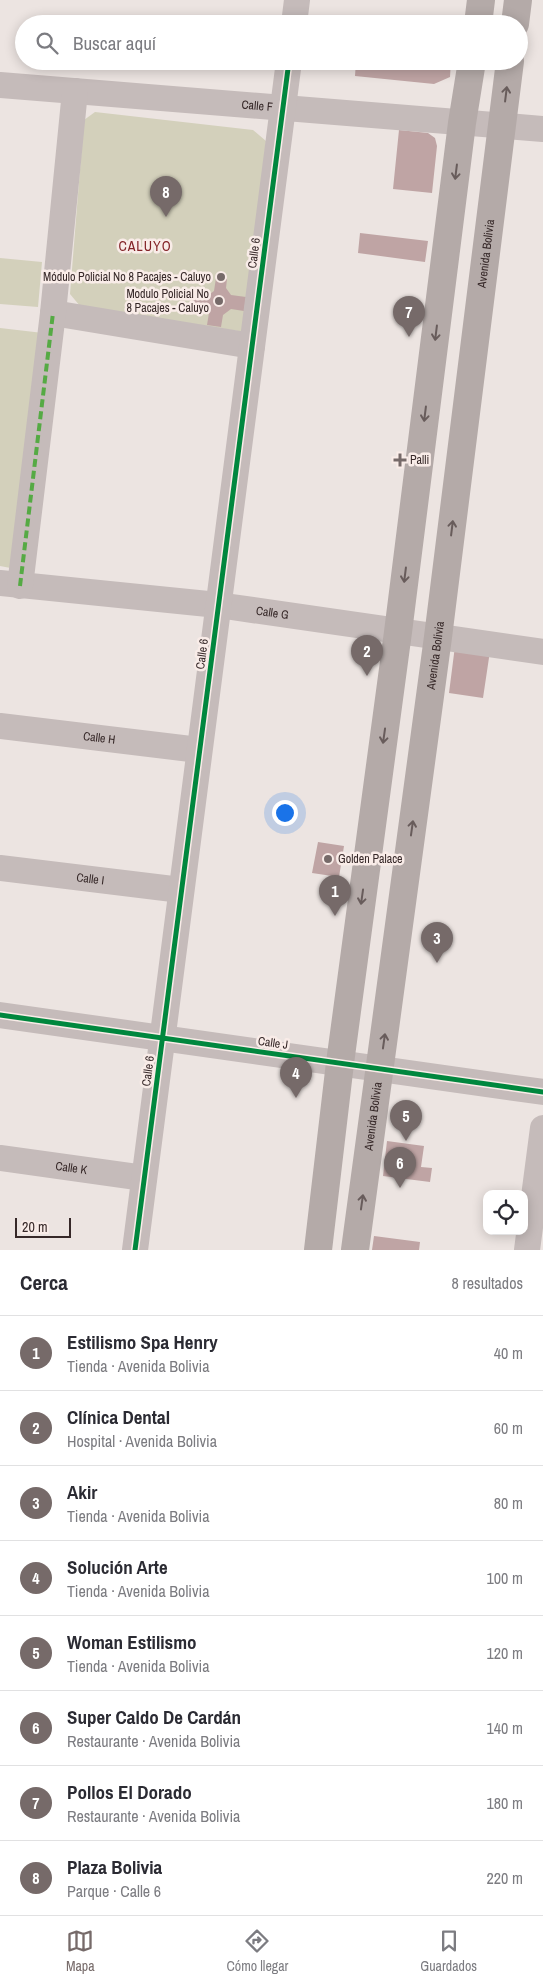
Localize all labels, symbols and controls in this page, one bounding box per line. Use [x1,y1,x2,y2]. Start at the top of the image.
search box [15,15,528,70]
icon: search [33,29,61,57]
text: Buscar aquí [73,30,156,56]
one-way arrow [501,86,511,102]
street label: Calle F [241,97,273,115]
one-way arrow [451,163,461,179]
pin: 8 [150,176,182,217]
street label: Avenida Bolivia [474,218,498,290]
district label: CALUYO [118,237,172,255]
street label: Calle 6 [244,237,264,269]
place label: Módulo Policial No 8 Pacajes - Caluyo [43,269,211,285]
marker: Módulo Policial No 8 Pacajes - Caluyo [215,271,227,283]
place label: Modulo Policial No 8 Pacajes - Caluyo [126,286,209,316]
marker: Modulo Policial No 8 Pacajes - Caluyo [213,295,225,307]
pin: 7 [393,296,425,337]
one-way arrow [430,324,440,340]
one-way arrow [420,405,430,421]
place label: Palli [410,452,429,468]
marker: Palli [394,454,406,466]
one-way arrow [447,520,457,536]
one-way arrow [400,566,410,582]
street label: Calle G [255,603,290,623]
street label: Avenida Bolivia [423,620,448,692]
pin: 2 [351,635,383,676]
street label: Calle 6 [192,638,212,670]
street label: Calle H [82,728,116,748]
one-way arrow [379,728,389,744]
your location [272,800,298,826]
one-way arrow [408,820,418,836]
place label: Golden Palace [338,851,403,867]
marker: Golden Palace [322,853,334,865]
street label: Calle I [75,869,105,889]
pin: 1 [319,875,351,916]
one-way arrow [357,889,367,905]
pin: 3 [421,922,453,963]
street label: Calle J [257,1033,289,1053]
one-way arrow [379,1033,389,1049]
street label: Calle 6 [138,1055,158,1087]
pin: 4 [280,1057,312,1098]
street label: Avenida Bolivia [360,1080,386,1152]
pin: 5 [390,1100,422,1141]
pin: 6 [384,1147,416,1188]
street label: Calle K [54,1158,89,1178]
map controls [483,1190,528,1235]
button: locate [483,1190,528,1235]
one-way arrow [357,1194,367,1210]
scale bar [15,1215,71,1238]
text: 20 m [22,1218,48,1236]
text: Cerca [20,1268,68,1297]
text: 8 resultados [452,1272,523,1294]
text: Estilismo Spa Henry [67,1329,218,1355]
text: 1 [32,1342,40,1364]
text: 40 m [494,1342,523,1364]
text: Tienda · Avenida Bolivia [67,1355,209,1377]
text: Clínica Dental [67,1404,170,1430]
text: 2 [32,1417,40,1439]
text: 60 m [494,1417,523,1439]
text: Hospital · Avenida Bolivia [67,1430,217,1452]
text: Akir [67,1479,97,1505]
text: 3 [32,1492,40,1514]
text: 80 m [494,1492,523,1514]
text: Tienda · Avenida Bolivia [67,1505,209,1527]
text: Solución Arte [67,1554,168,1580]
text: 4 [32,1567,40,1589]
text: 100 m [487,1567,523,1589]
text: Tienda · Avenida Bolivia [67,1580,209,1602]
text: Woman Estilismo [67,1629,197,1655]
text: 5 [32,1642,40,1664]
text: 120 m [487,1642,523,1664]
text: Tienda · Avenida Bolivia [67,1655,209,1677]
text: Super Caldo De Cardán [67,1704,241,1730]
text: 6 [32,1717,40,1739]
text: 140 m [487,1717,523,1739]
text: Restaurante · Avenida Bolivia [67,1730,240,1752]
text: Pollos El Dorado [67,1779,192,1805]
text: 7 [32,1792,40,1814]
text: 180 m [487,1792,523,1814]
text: Restaurante · Avenida Bolivia [67,1805,240,1827]
text: Plaza Bolivia [67,1854,162,1880]
text: 8 [32,1867,40,1889]
text: 220 m [487,1867,523,1889]
text: Parque · Calle 6 [67,1880,161,1902]
tab: Mapa [66,1927,95,1975]
tab: Cómo llegar [227,1927,288,1975]
tab: Guardados [420,1927,477,1975]

